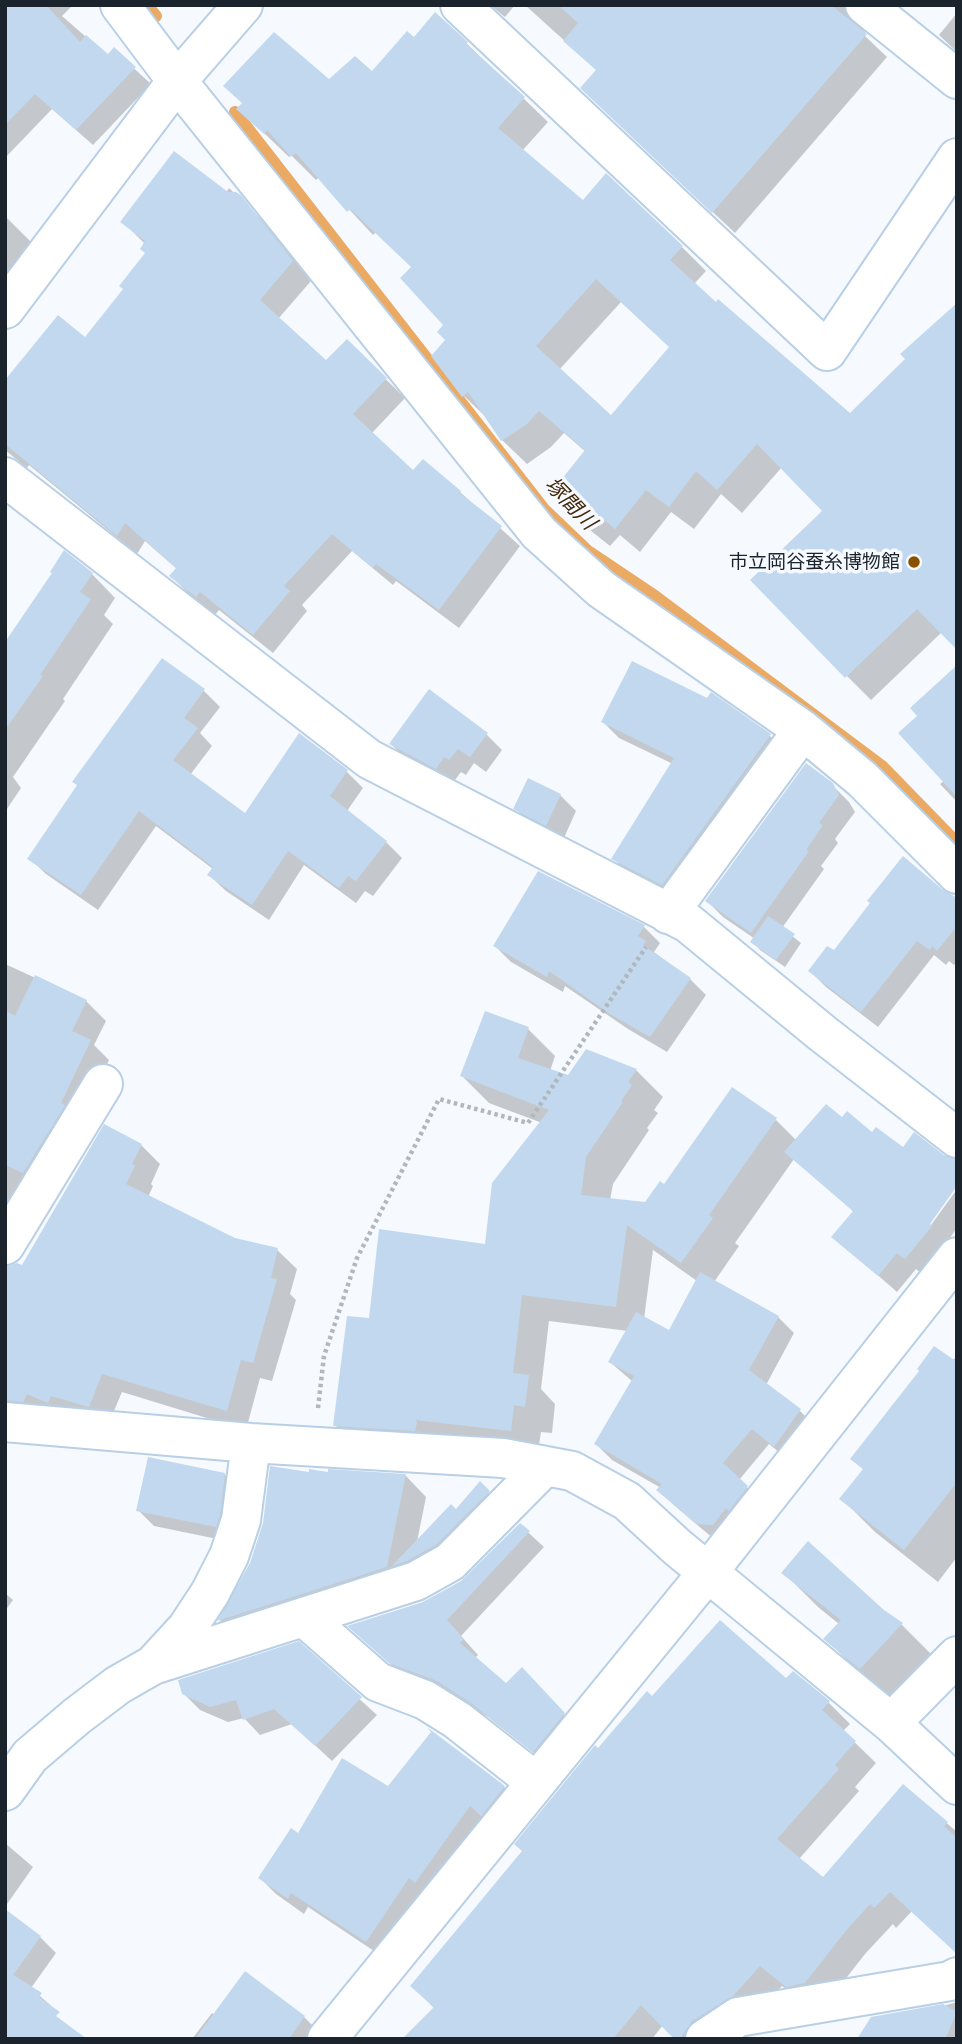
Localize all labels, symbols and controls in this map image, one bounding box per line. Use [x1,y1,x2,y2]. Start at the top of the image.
water label: 塚間川 [539,473,601,535]
place label: 市立岡谷蚕糸博物館 [729,551,900,573]
marker: 市立岡谷蚕糸博物館 [906,554,922,570]

